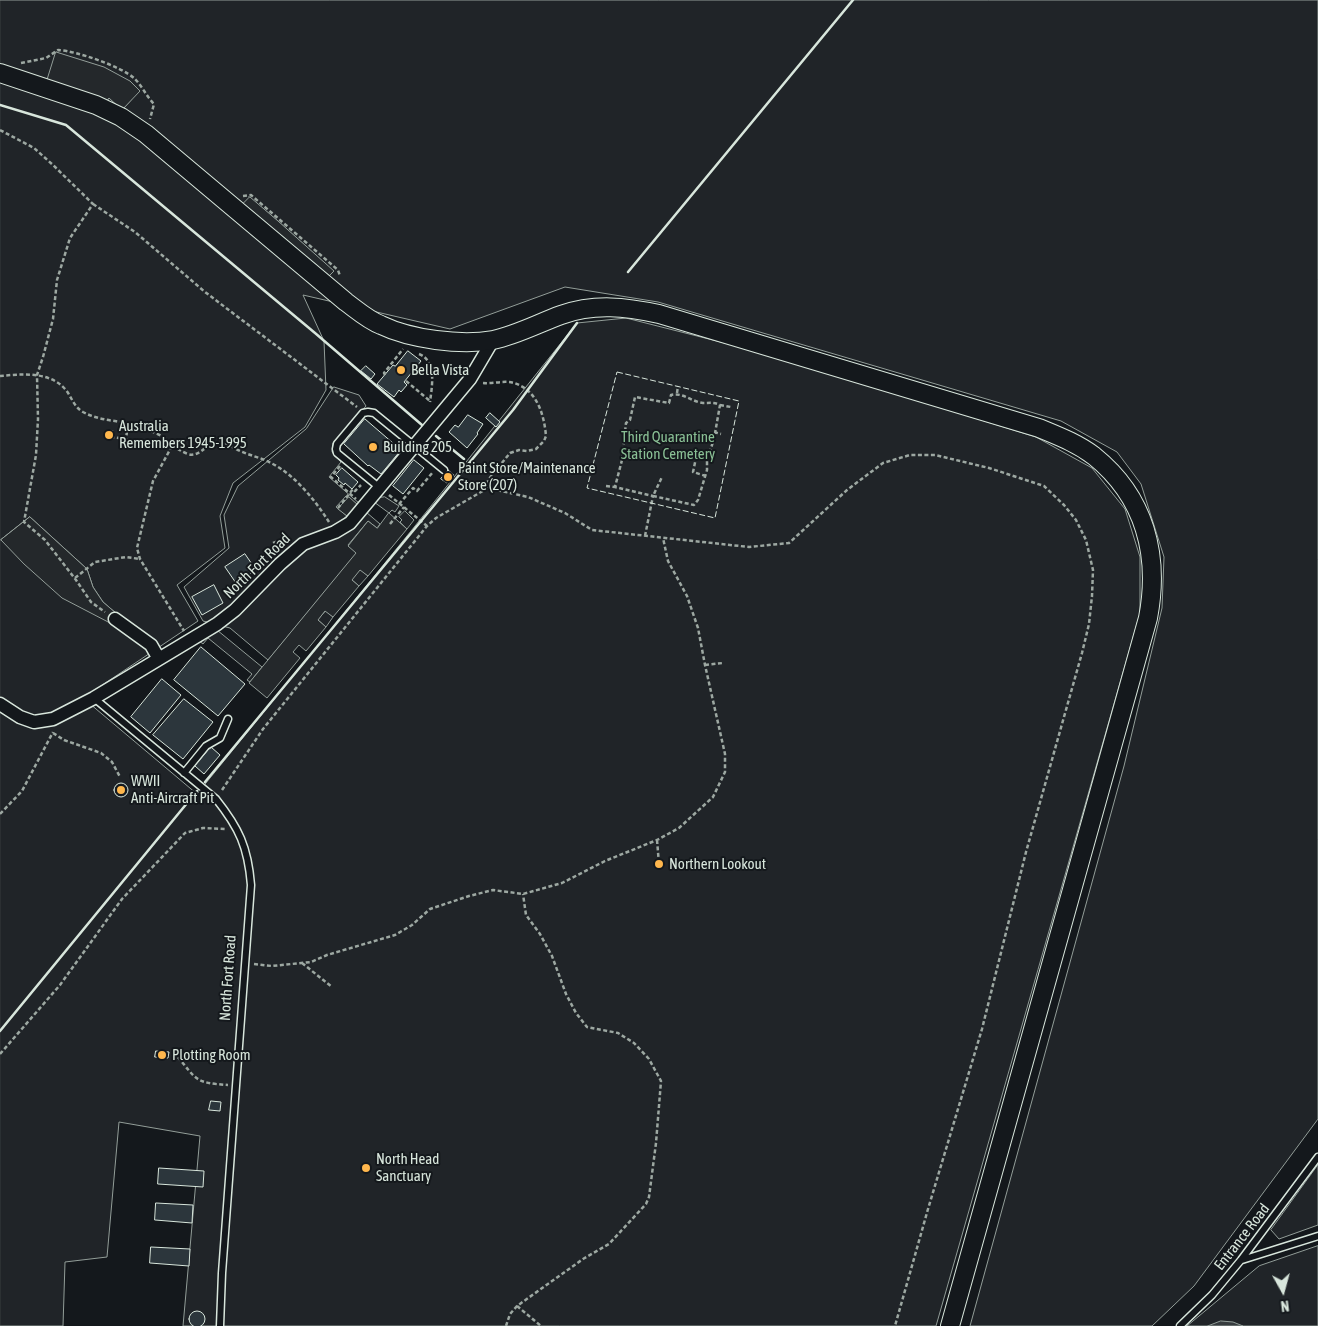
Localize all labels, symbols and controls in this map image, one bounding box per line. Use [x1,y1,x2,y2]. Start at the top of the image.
place label: Bella Vista [411,361,469,379]
marker: Bella Vista [395,364,407,376]
place label: Australia Remembers 1945-1995 [119,417,247,452]
park label: Third Quarantine Station Cemetery [621,428,715,463]
marker: Australia Remembers 1945-1995 [103,429,115,441]
place label: Building 205 [383,438,452,456]
marker: Building 205 [367,441,379,453]
place label: Paint Store/Maintenance Store (207) [458,459,596,494]
marker: Paint Store/Maintenance Store (207) [442,471,454,483]
street label: North Fort Road [220,530,294,602]
place label: WWII Anti-Aircraft Pit [131,772,214,807]
marker: WWII Anti-Aircraft Pit [115,784,127,796]
place label: Northern Lookout [669,855,766,873]
marker: Northern Lookout [653,858,665,870]
street label: North Fort Road [216,935,240,1021]
place label: Plotting Room [172,1046,250,1064]
marker: Plotting Room [156,1049,168,1061]
place label: North Head Sanctuary [376,1150,439,1185]
marker: North Head Sanctuary [360,1162,372,1174]
street label: Entrance Road [1210,1200,1274,1274]
north arrow [1258,1266,1308,1316]
text: N [1280,1297,1290,1314]

